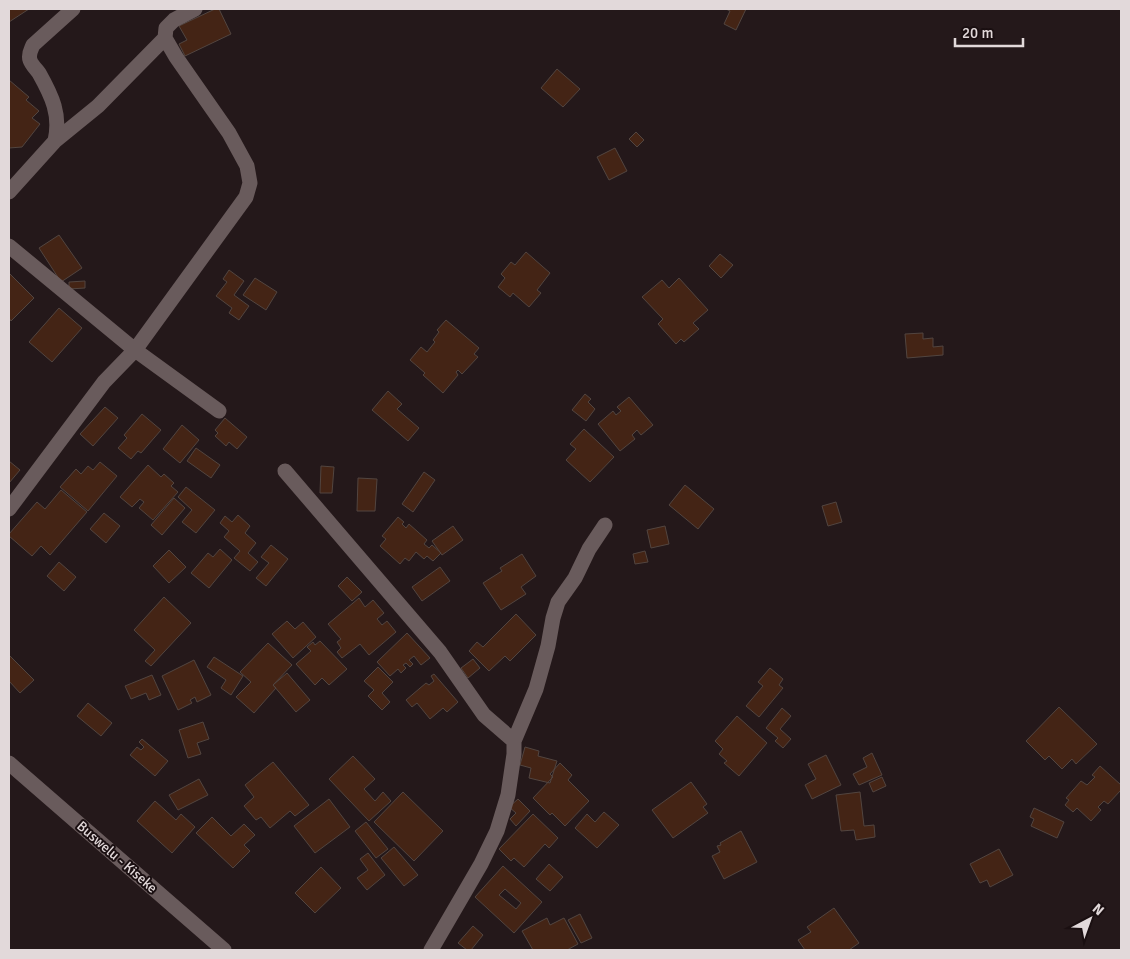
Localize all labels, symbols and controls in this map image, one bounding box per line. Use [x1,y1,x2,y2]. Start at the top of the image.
scale bar [955,15,1022,47]
text: 20 m [962,24,993,42]
street label: Buswelu - Kiseke [73,817,161,897]
north arrow [1065,894,1115,944]
text: N [1089,900,1107,919]

